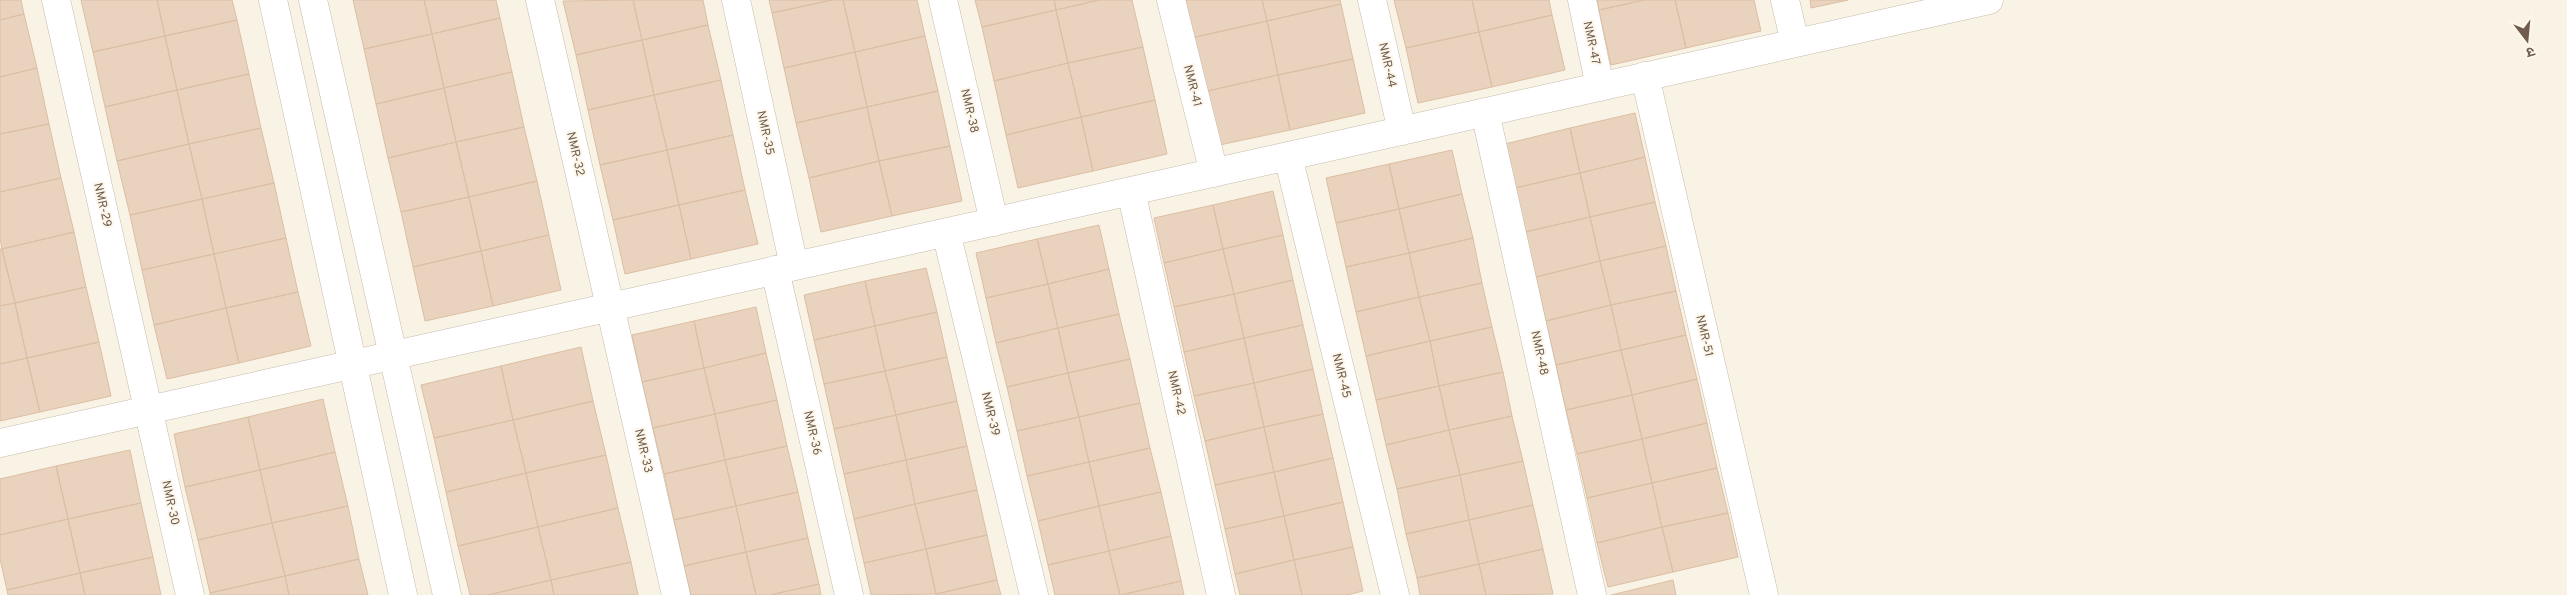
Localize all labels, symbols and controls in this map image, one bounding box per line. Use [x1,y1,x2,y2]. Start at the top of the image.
north arrow [2502,15,2552,65]
street label: NMR-47 [1579,20,1603,66]
street label: NMR-44 [1374,41,1400,89]
text: उ [2523,42,2536,61]
street label: NMR-41 [1179,63,1205,109]
street label: NMR-38 [956,87,982,135]
street label: NMR-35 [752,109,778,157]
street label: NMR-32 [562,130,588,178]
street label: NMR-29 [89,181,115,229]
street label: NMR-51 [1691,313,1717,359]
street label: NMR-48 [1526,329,1552,377]
street label: NMR-45 [1328,352,1354,400]
street label: NMR-42 [1163,369,1189,417]
street label: NMR-39 [977,390,1003,438]
street label: NMR-36 [799,409,825,457]
street label: NMR-33 [630,427,656,475]
street label: NMR-30 [157,479,183,527]

